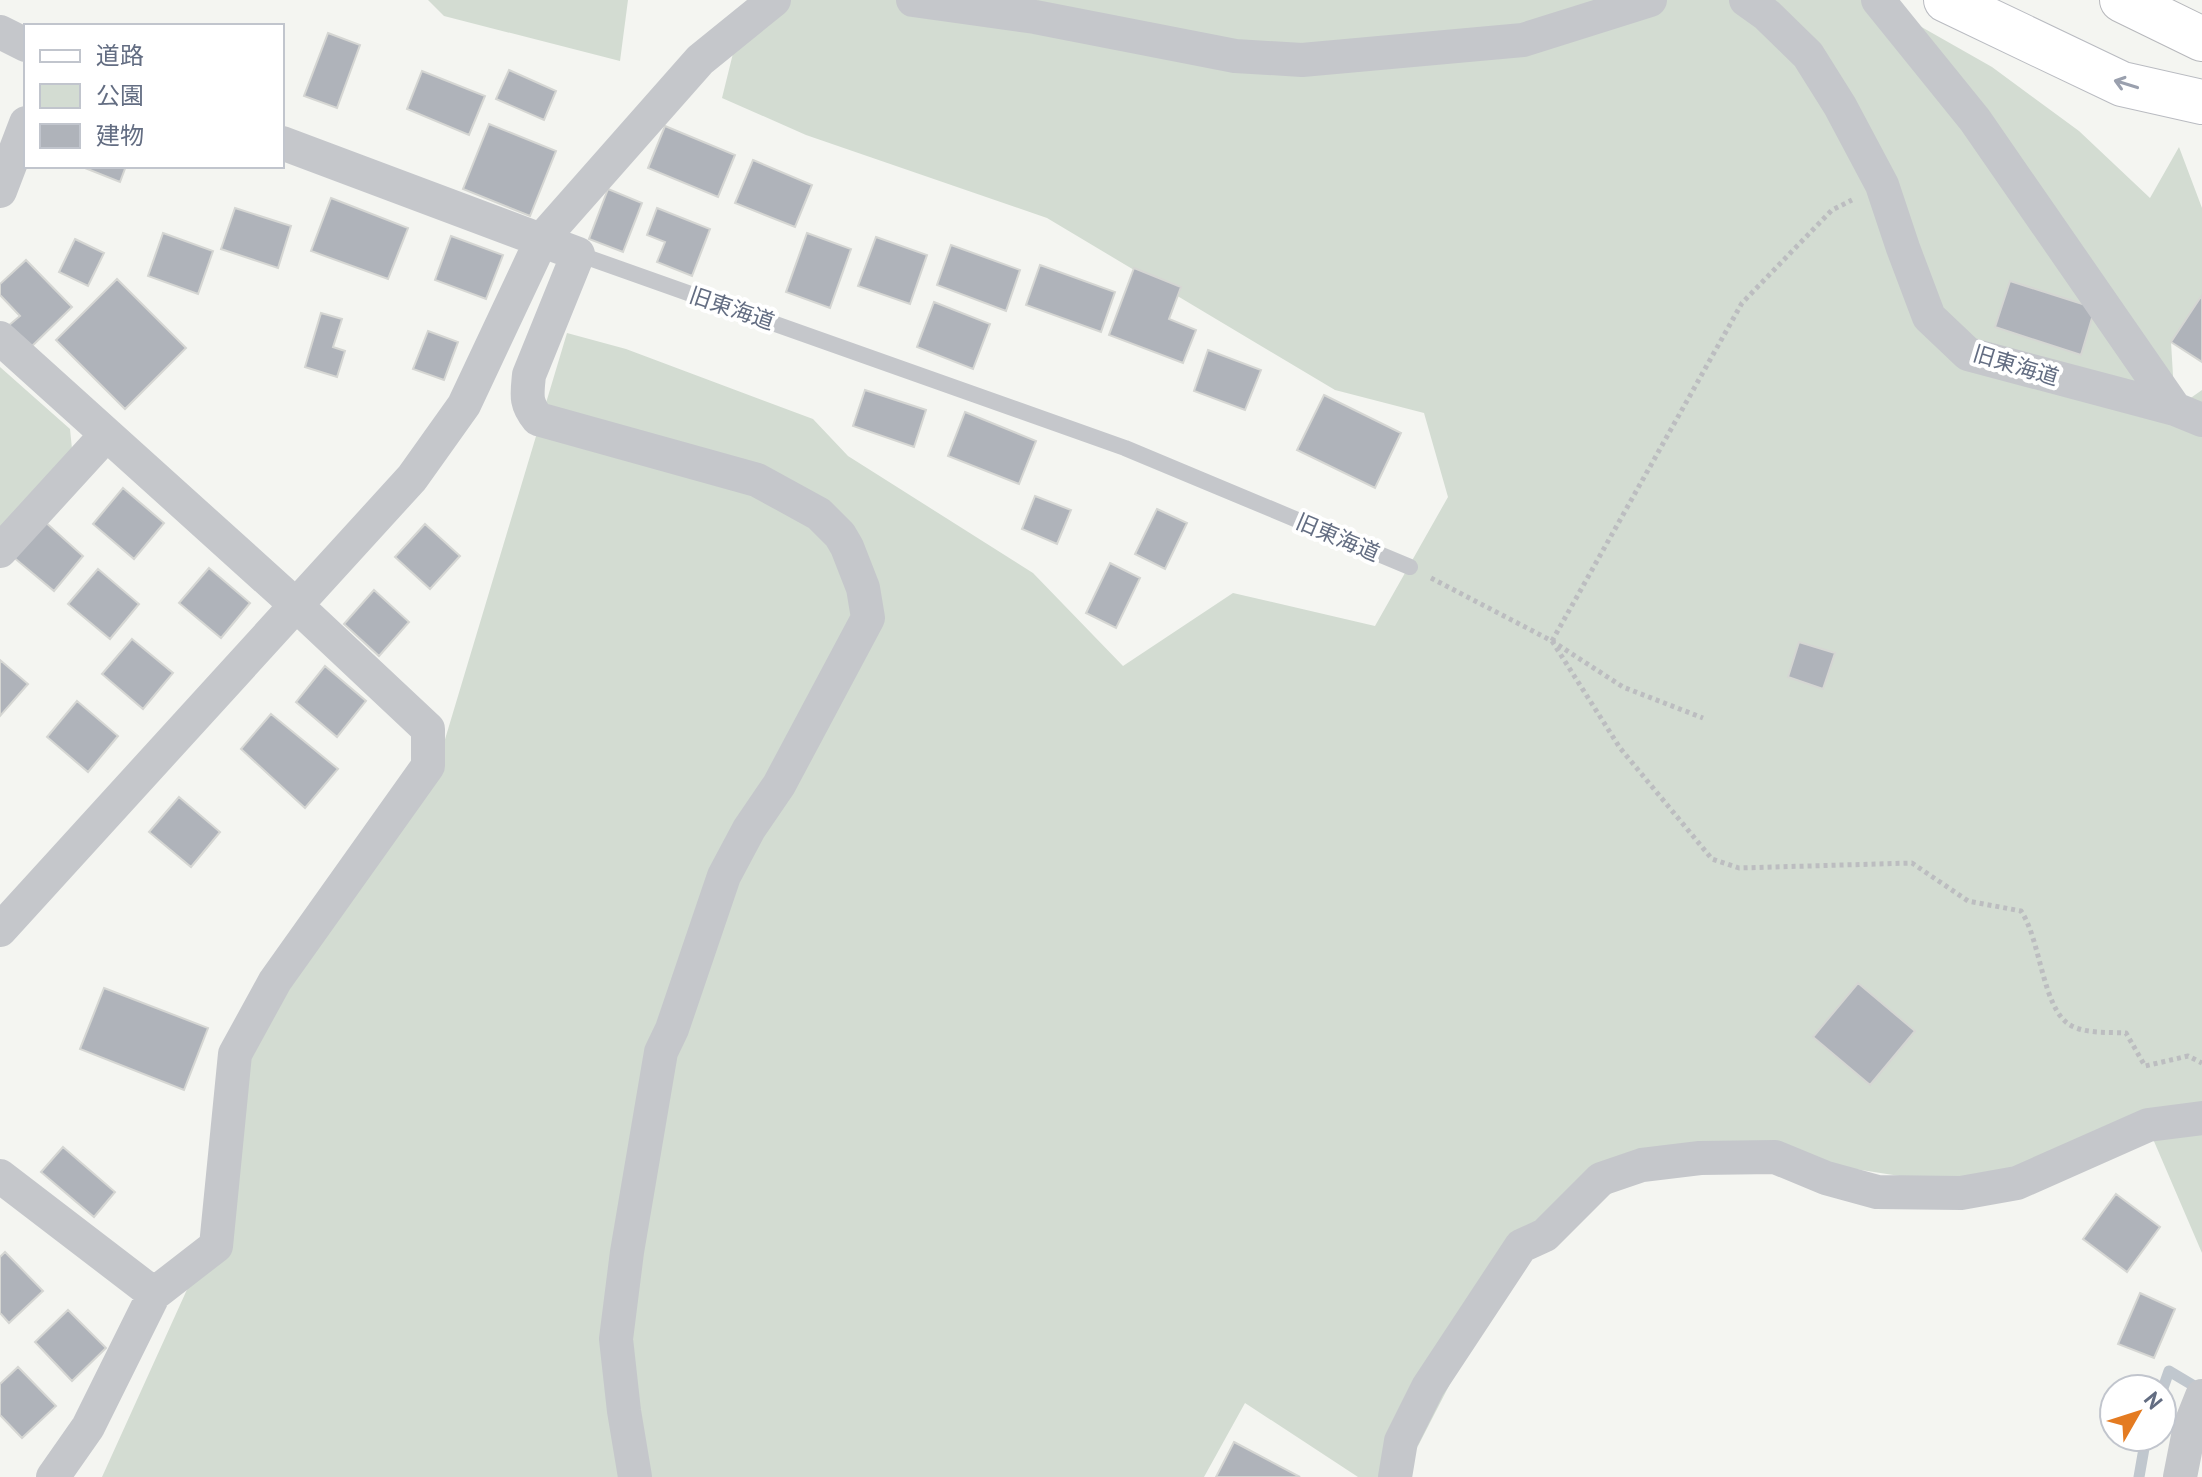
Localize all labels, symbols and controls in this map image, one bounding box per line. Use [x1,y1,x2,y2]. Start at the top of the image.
legend [24,24,284,168]
text: 道路 [96,40,144,71]
one-way arrow [2114,76,2140,91]
text: 公園 [96,80,144,111]
text: 建物 [96,120,144,151]
street label: 旧東海道 [686,280,778,336]
street label: 旧東海道 [1970,339,2062,391]
street label: 旧東海道 [1292,507,1384,567]
north arrow [2098,1373,2178,1453]
text: N [2138,1386,2169,1415]

